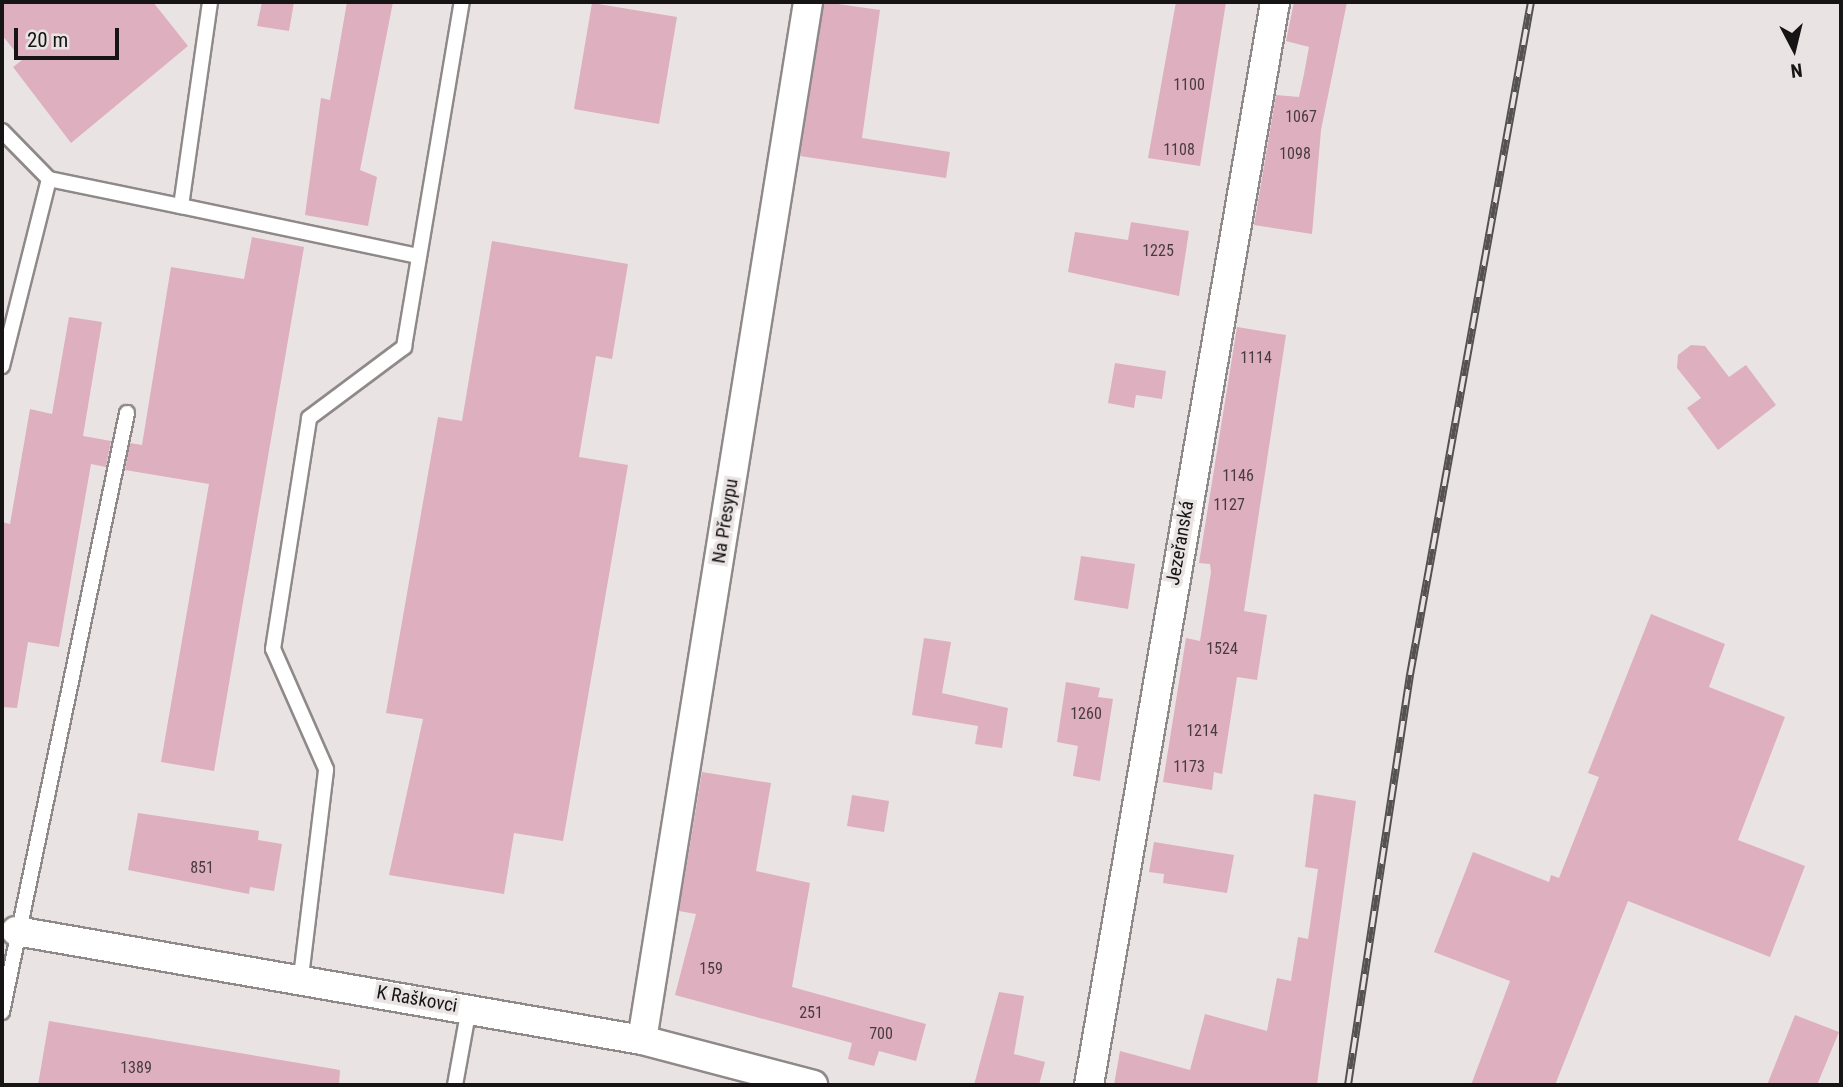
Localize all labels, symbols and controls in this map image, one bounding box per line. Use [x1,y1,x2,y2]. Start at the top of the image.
scale bar [18,14,122,58]
north arrow [1759,14,1829,84]
text: 20 m [27,28,68,52]
text: N [1789,58,1804,82]
house number: 1100 [1173,75,1205,95]
house number: 1067 [1285,107,1317,127]
house number: 1108 [1163,140,1195,160]
house number: 1098 [1279,144,1311,164]
house number: 1225 [1142,241,1174,261]
house number: 1114 [1240,348,1272,368]
house number: 1146 [1222,466,1254,486]
street label: Na Přesypu [707,477,743,565]
house number: 1127 [1213,495,1245,515]
street label: Jezeřanská [1161,499,1199,587]
house number: 1524 [1206,639,1238,659]
house number: 1260 [1070,704,1102,724]
house number: 1214 [1186,721,1218,741]
house number: 1173 [1173,757,1205,777]
house number: 851 [190,858,214,878]
house number: 159 [699,959,723,979]
street label: K Raškovci [375,981,459,1017]
house number: 251 [799,1003,823,1023]
house number: 700 [869,1024,893,1044]
house number: 1389 [120,1058,152,1078]

